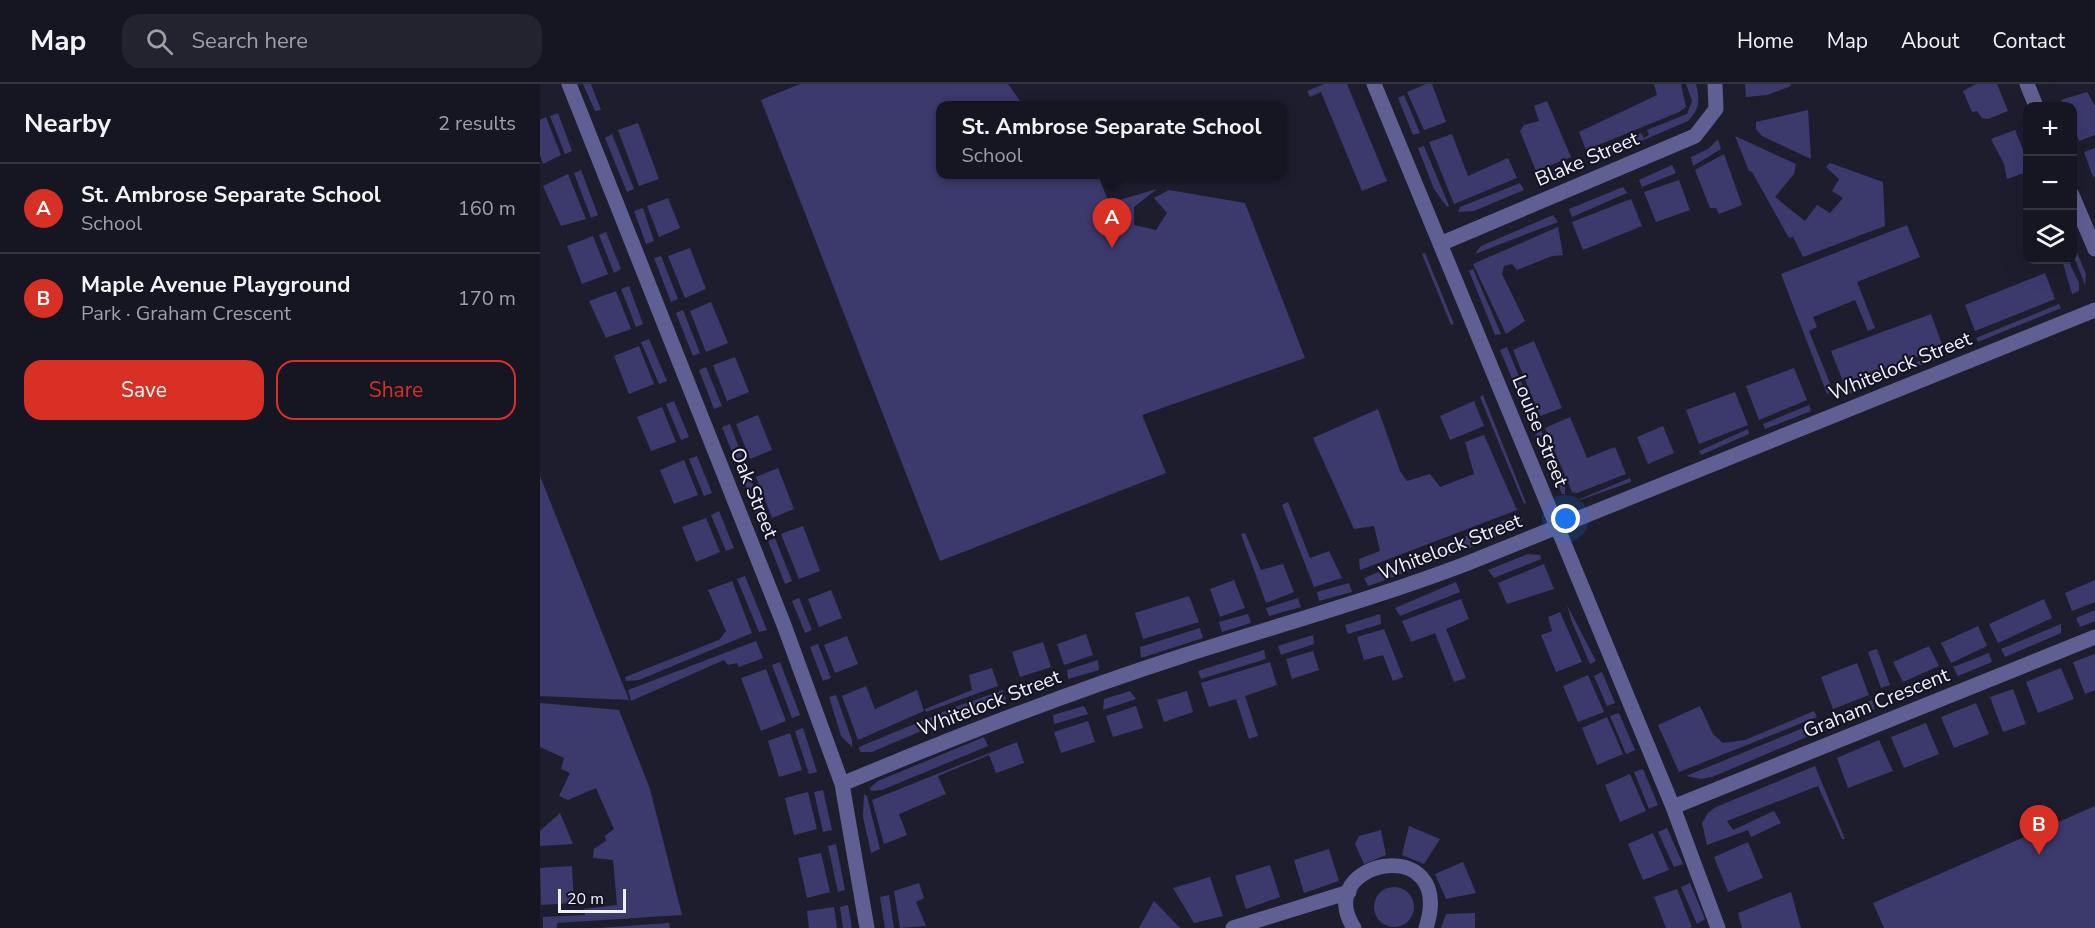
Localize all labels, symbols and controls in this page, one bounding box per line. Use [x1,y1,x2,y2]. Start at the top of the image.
search box [122,14,542,68]
text: Map [30,22,86,60]
icon: search [143,25,176,58]
text: Search here [191,26,308,56]
text: Home [1737,27,1794,55]
text: Map [1827,27,1868,55]
text: About [1901,27,1959,55]
text: Contact [1992,27,2065,55]
popup [936,101,1287,179]
map controls [2023,102,2077,264]
button: + [2023,102,2077,156]
text: Nearby [24,106,111,141]
text: 2 results [438,110,516,137]
text: St. Ambrose Separate School [962,112,1261,142]
street label: Blake Street [1531,125,1644,193]
text: School [962,142,1023,169]
button: − [2023,156,2077,210]
text: St. Ambrose Separate School [81,180,381,210]
text: A [36,195,51,222]
text: 160 m [458,195,516,222]
pin: A [1092,198,1132,248]
text: School [81,210,142,237]
button: layers [2023,210,2077,264]
text: Maple Avenue Playground [81,270,350,300]
text: B [37,285,50,312]
text: 170 m [458,285,516,312]
text: Park · Graham Crescent [81,300,291,327]
street label: Whitelock Street [1825,325,1976,407]
button: Save [24,360,264,420]
button: Share [276,360,516,420]
street label: Louise Street [1505,371,1575,492]
street label: Oak Street [724,444,785,543]
your location [1551,504,1580,533]
street label: Whitelock Street [1374,507,1526,587]
street label: Graham Crescent [1799,661,1954,745]
street label: Whitelock Street [913,663,1065,743]
pin: B [2020,806,2058,855]
scale bar [558,886,626,914]
text: 20 m [567,888,604,910]

